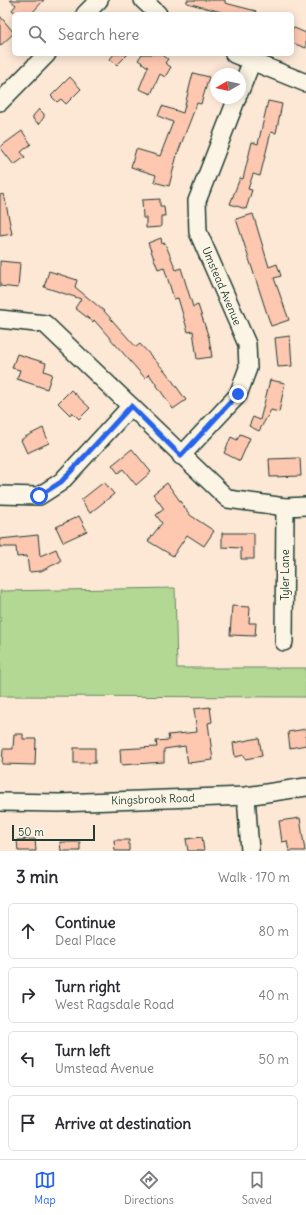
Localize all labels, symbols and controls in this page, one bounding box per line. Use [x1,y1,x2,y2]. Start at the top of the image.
search box [12,12,294,56]
icon: search [26,23,48,45]
text: Search here [58,25,139,44]
north arrow [210,68,246,104]
street label: Umstead Avenue [199,245,245,327]
route end [229,385,247,403]
route start [30,487,48,505]
street label: Tyler Lane [278,549,292,601]
street label: Kingsbrook Road [111,791,196,807]
scale bar [12,823,95,842]
text: 50 m [18,825,44,839]
text: 3 min [16,866,58,888]
text: Walk · 170 m [218,869,290,886]
text: Continue [55,913,116,932]
icon: ahead [17,920,39,942]
text: 80 m [258,923,289,940]
text: Deal Place [55,932,116,949]
text: Turn right [55,977,120,996]
icon: right [17,984,39,1006]
text: 40 m [258,987,289,1004]
text: West Ragsdale Road [55,996,174,1013]
text: Turn left [55,1041,110,1060]
icon: left [17,1048,39,1070]
text: 50 m [258,1051,289,1068]
text: Umstead Avenue [55,1060,154,1077]
icon: arrive [17,1112,39,1134]
text: Arrive at destination [55,1114,191,1133]
tab: Map [34,1169,56,1207]
tab: Directions [124,1169,174,1207]
tab: Saved [242,1169,272,1207]

